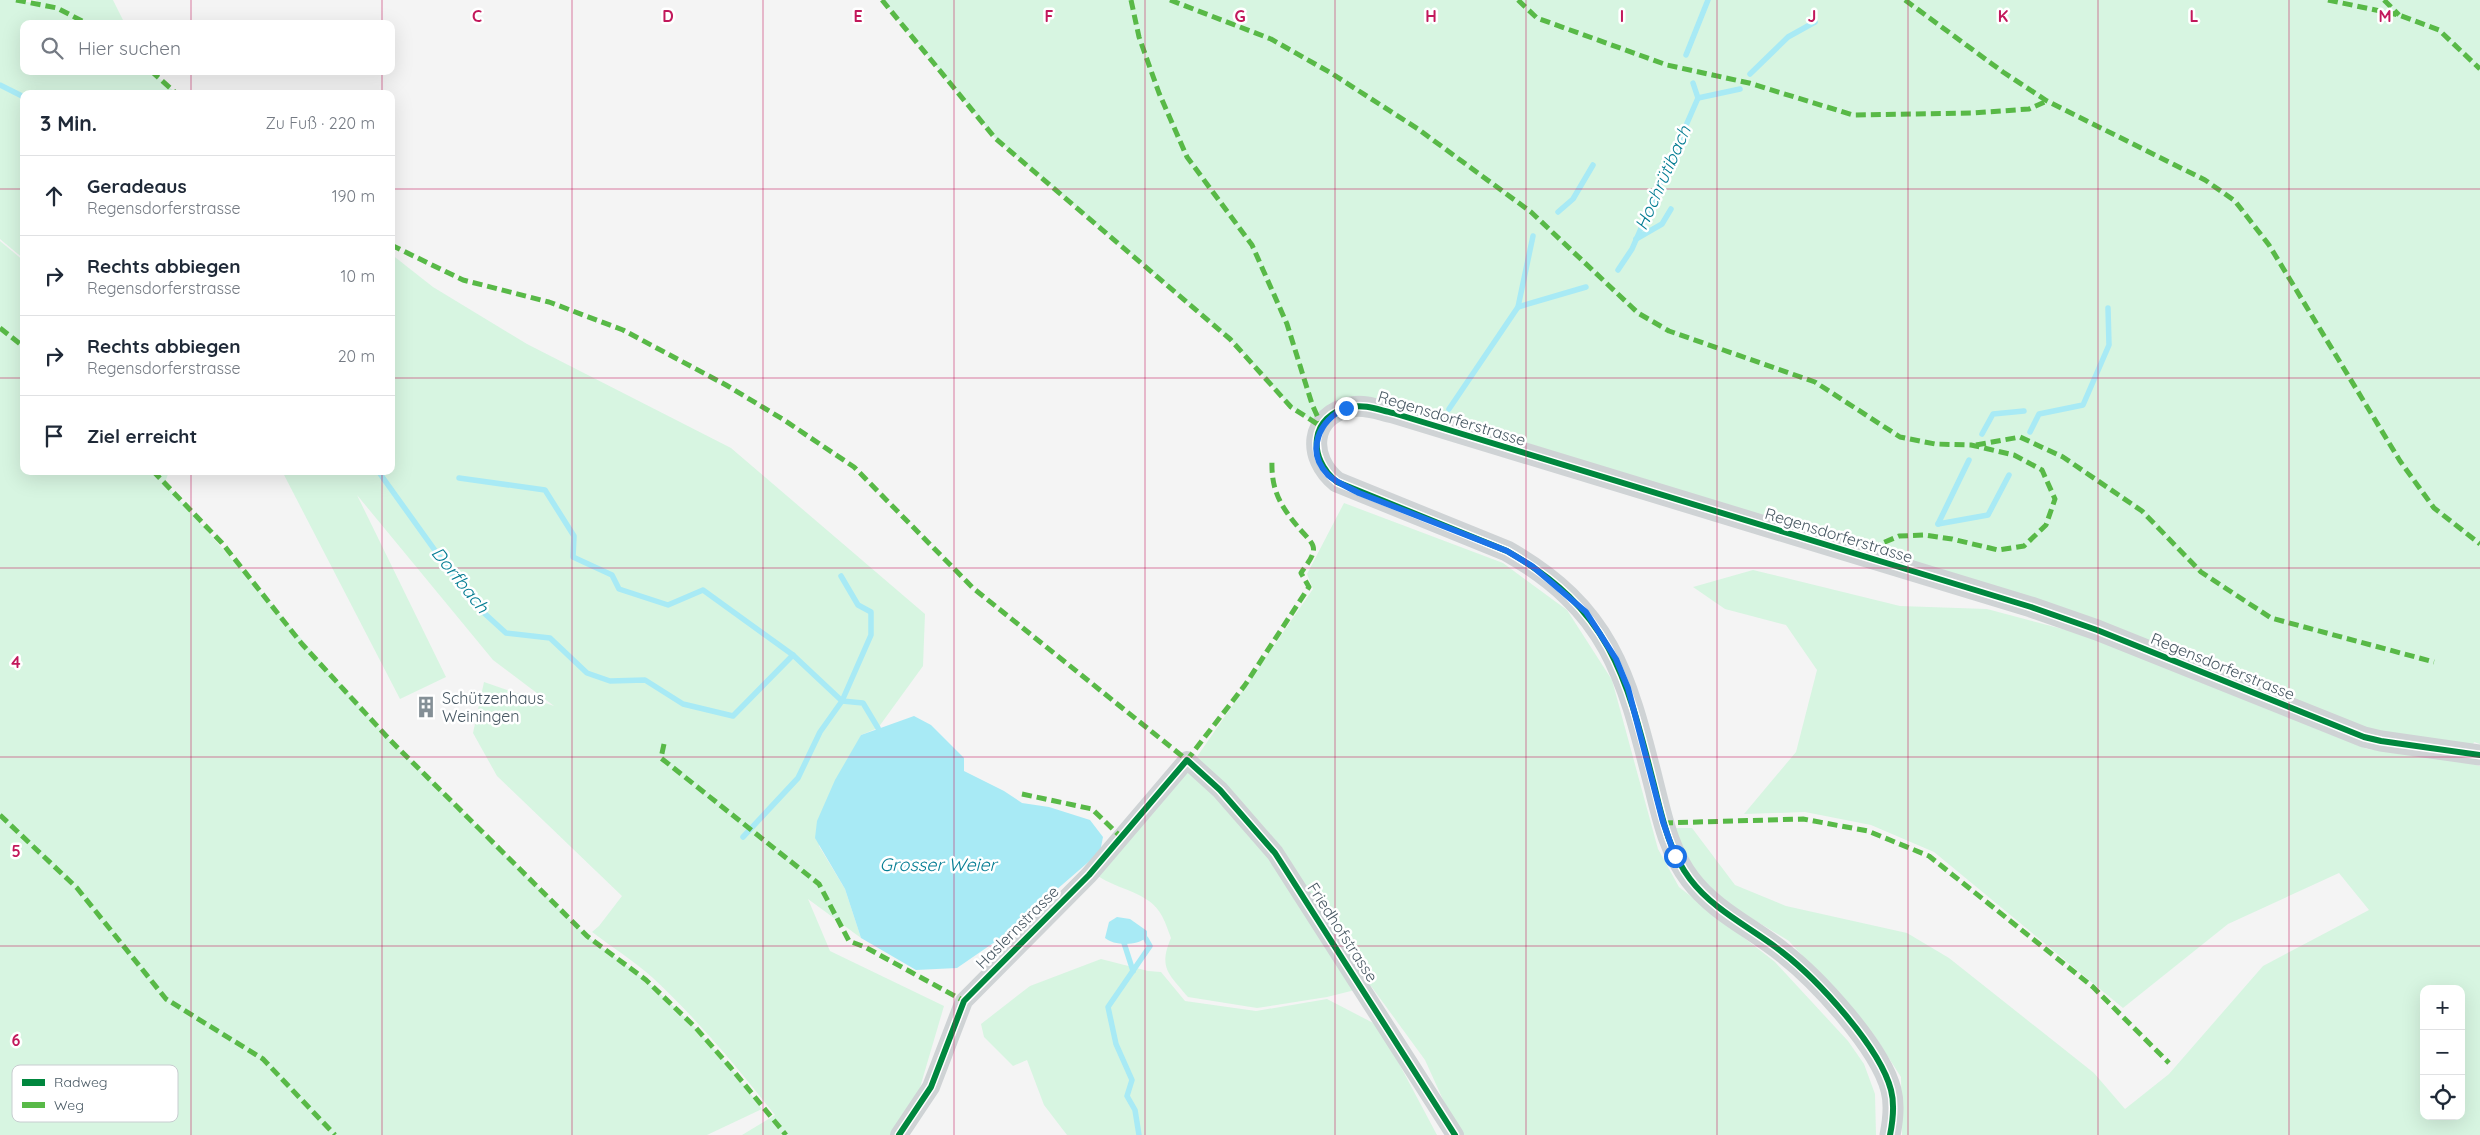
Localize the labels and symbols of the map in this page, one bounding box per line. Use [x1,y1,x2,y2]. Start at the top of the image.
text: C [472,6,482,26]
text: D [662,6,674,26]
text: E [853,6,863,26]
text: F [1045,6,1054,26]
text: G [1234,6,1246,26]
text: H [1425,6,1437,26]
text: I [1620,6,1624,26]
text: J [1808,6,1816,26]
text: K [1998,6,2008,26]
text: L [2190,6,2199,26]
text: M [2378,6,2392,26]
water label: Hochrütibach [1629,121,1696,234]
street label: Regensdorferstrasse [1376,386,1528,450]
route end [1335,397,1358,420]
street label: Regensdorferstrasse [1763,503,1915,567]
water label: Dorfbach [427,542,495,618]
street label: Regensdorferstrasse [2148,628,2298,704]
text: 4 [11,652,21,672]
place label: Schützenhaus Weiningen [442,688,544,726]
building icon: Schützenhaus Weiningen [413,694,439,720]
text: 5 [11,841,21,861]
route start [1664,845,1687,868]
water label: Grosser Weier [879,853,999,876]
street label: Friedhofstrasse [1303,879,1383,985]
street label: Haslernstrasse [971,881,1063,973]
text: 6 [12,1030,21,1050]
legend [12,1065,178,1122]
text: Radweg [54,1073,108,1091]
text: Weg [54,1096,84,1114]

